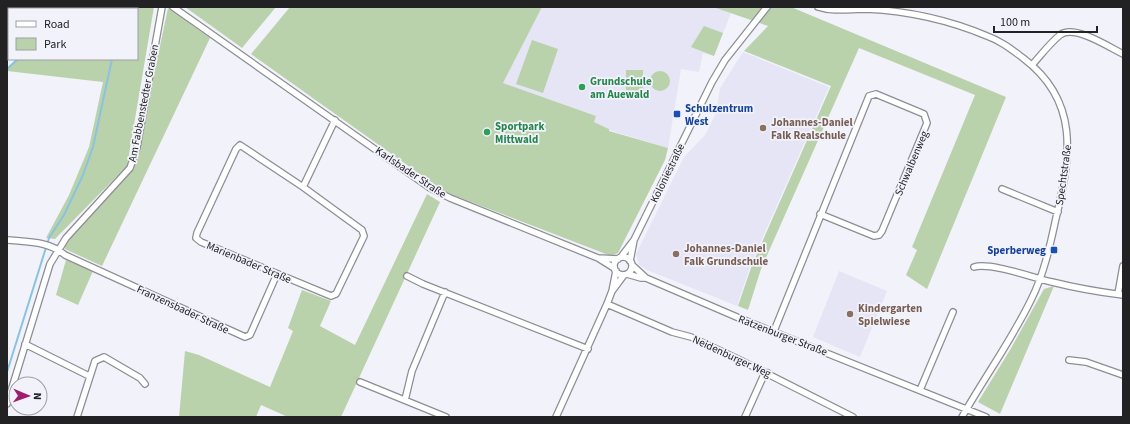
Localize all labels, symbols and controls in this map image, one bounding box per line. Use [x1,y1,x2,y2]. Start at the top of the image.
legend [8,8,138,60]
scale bar [994,8,1097,34]
text: 100 m [1000,14,1030,31]
text: Road [44,16,70,33]
text: Park [44,36,66,53]
street label: Am Fabbenstedter Graben [125,43,162,163]
place label: Grundschule am Auewald [590,74,652,102]
marker: Grundschule am Auewald [577,82,587,92]
place label: Schulzentrum West [685,101,753,129]
marker: Schulzentrum West [672,109,682,119]
place label: Johannes-Daniel Falk Realschule [771,115,854,143]
place label: Sportpark Mittwald [495,119,545,147]
marker: Johannes-Daniel Falk Realschule [758,123,768,133]
marker: Sportpark Mittwald [482,127,492,137]
street label: Schwalbenweg [891,128,932,198]
street label: Koloniestraße [647,141,688,205]
street label: Karlsbader Straße [372,143,450,202]
street label: Spechtstraße [1052,143,1075,206]
street label: Marienbader Straße [204,238,294,287]
place label: Johannes-Daniel Falk Grundschule [684,241,768,269]
place label: Sperberweg [987,243,1046,258]
marker: Sperberweg [1049,245,1059,255]
marker: Johannes-Daniel Falk Grundschule [671,249,681,259]
street label: Franzensbader Straße [134,281,232,338]
place label: Kindergarten Spielwiese [858,301,922,329]
marker: Kindergarten Spielwiese [845,309,855,319]
street label: Ratzenburger Straße [736,312,830,360]
street label: Neidenburger Weg [690,332,774,381]
north arrow [8,376,48,416]
text: N [30,392,45,400]

